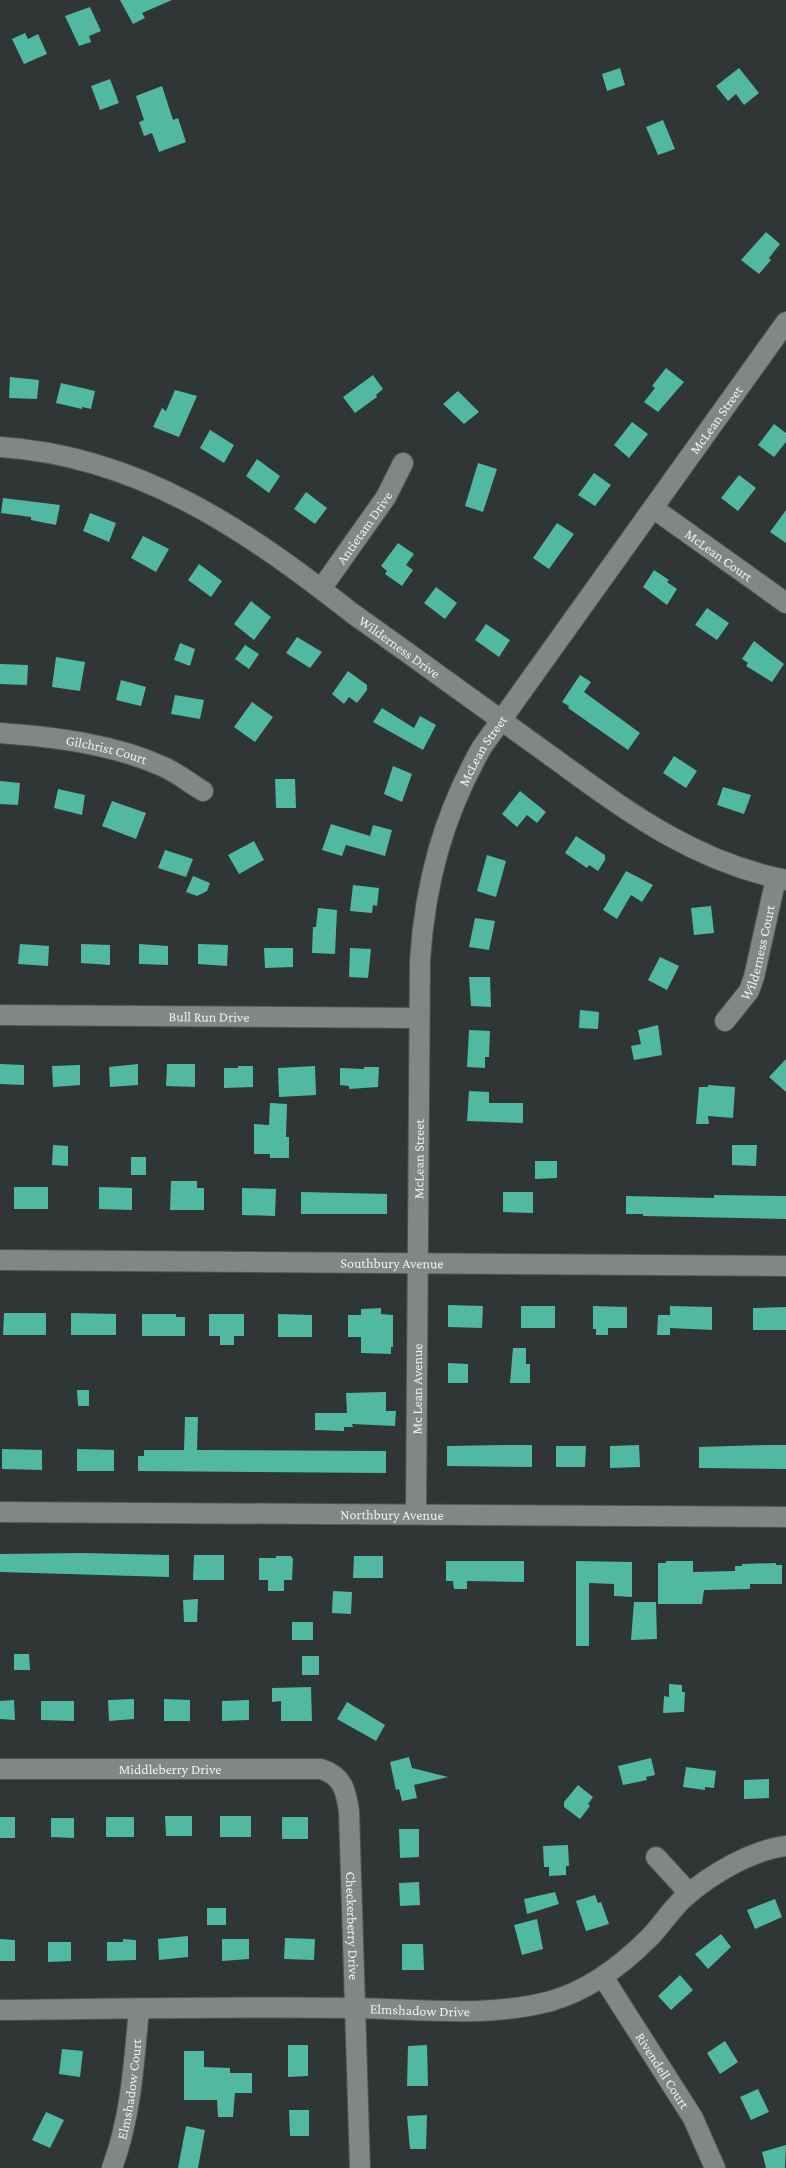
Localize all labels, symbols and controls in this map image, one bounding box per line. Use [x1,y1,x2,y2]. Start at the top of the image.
street label: McLean Street [686,382,746,457]
street label: Antietam Drive [333,489,395,567]
street label: McLean Court [682,525,756,585]
street label: Wilderness Drive [356,612,443,682]
street label: McLean Street [455,712,510,789]
street label: Gilchrist Court [65,732,150,767]
street label: Wilderness Court [737,903,778,1003]
street label: Bull Run Drive [169,1008,249,1025]
street label: McLean Street [410,1119,427,1199]
street label: Southbury Avenue [340,1255,444,1271]
street label: Mc Lean Avenue [409,1343,425,1435]
street label: Northbury Avenue [340,1506,444,1523]
street label: Middleberry Drive [119,1761,221,1777]
street label: Checkerberry Drive [343,1871,362,1980]
street label: Elmshadow Drive [370,2000,470,2019]
street label: Rivendell Court [633,2030,693,2112]
street label: Elmshadow Court [113,2038,144,2141]

